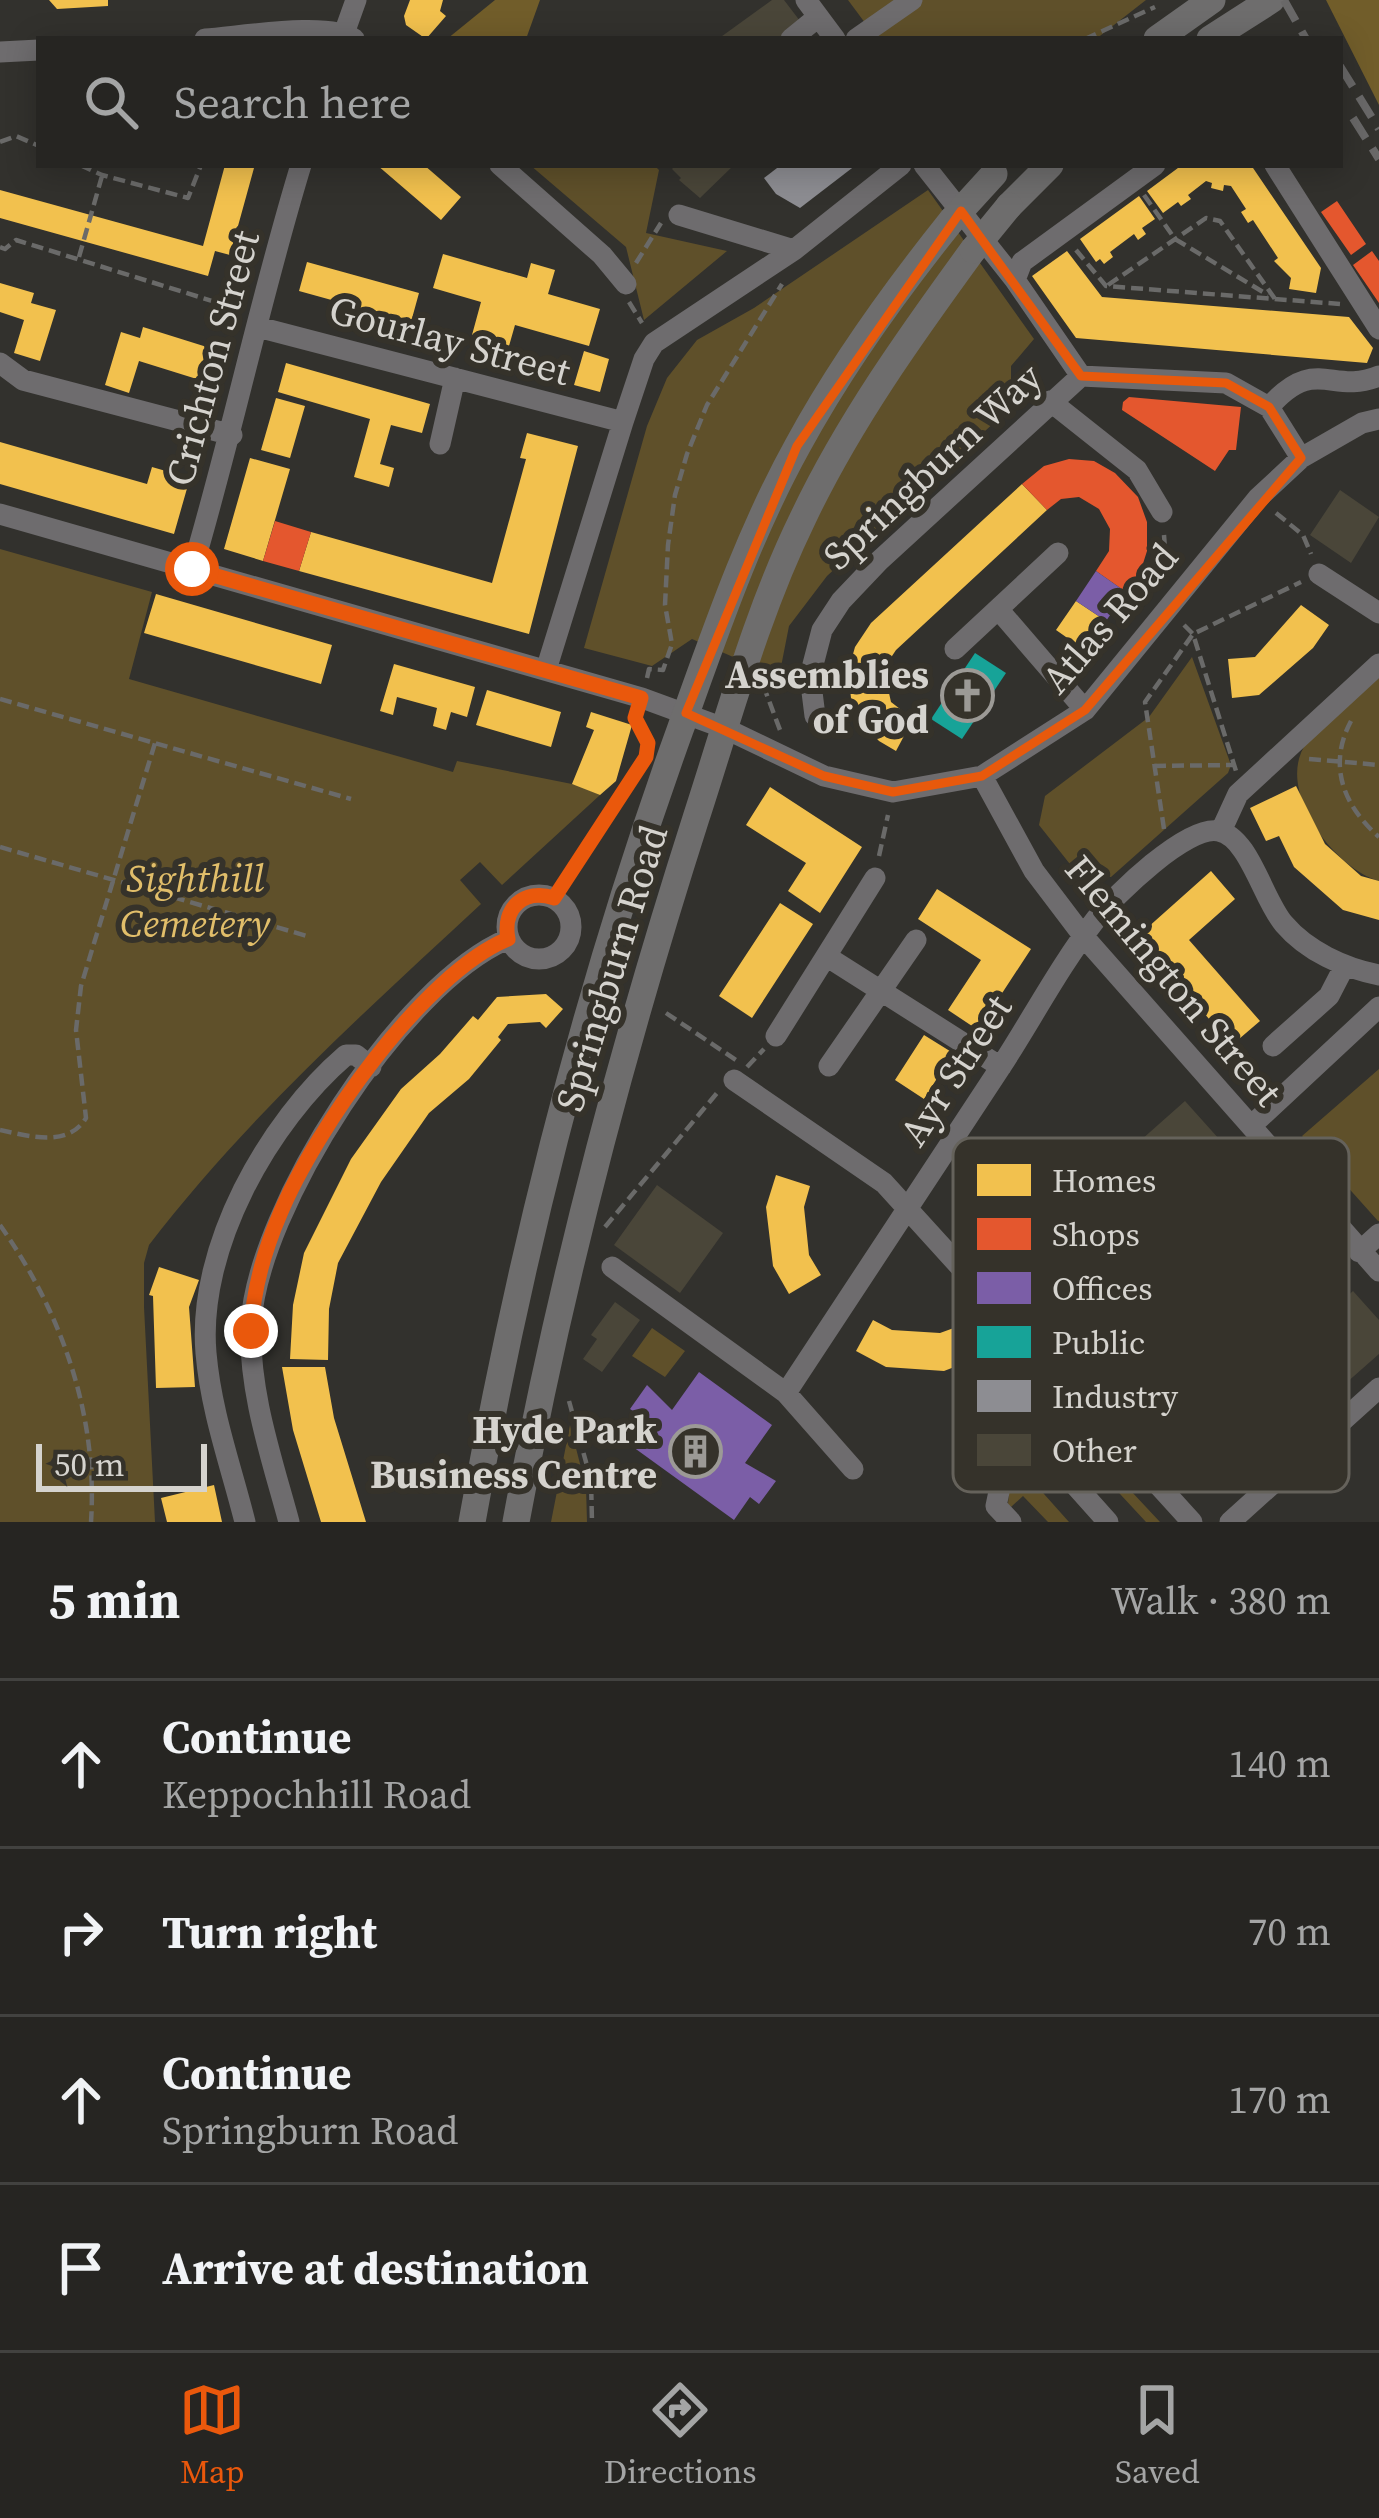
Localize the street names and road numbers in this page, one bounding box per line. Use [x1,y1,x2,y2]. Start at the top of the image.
street label: Crichton Street [153,224,272,492]
street label: Gourlay Street [324,283,576,398]
street label: Springburn Way [812,351,1053,582]
street label: Atlas Road [1029,532,1189,705]
street label: Springburn Road [543,819,680,1118]
street label: Flemington Street [1053,844,1295,1117]
street label: Ayr Street [887,984,1024,1156]

